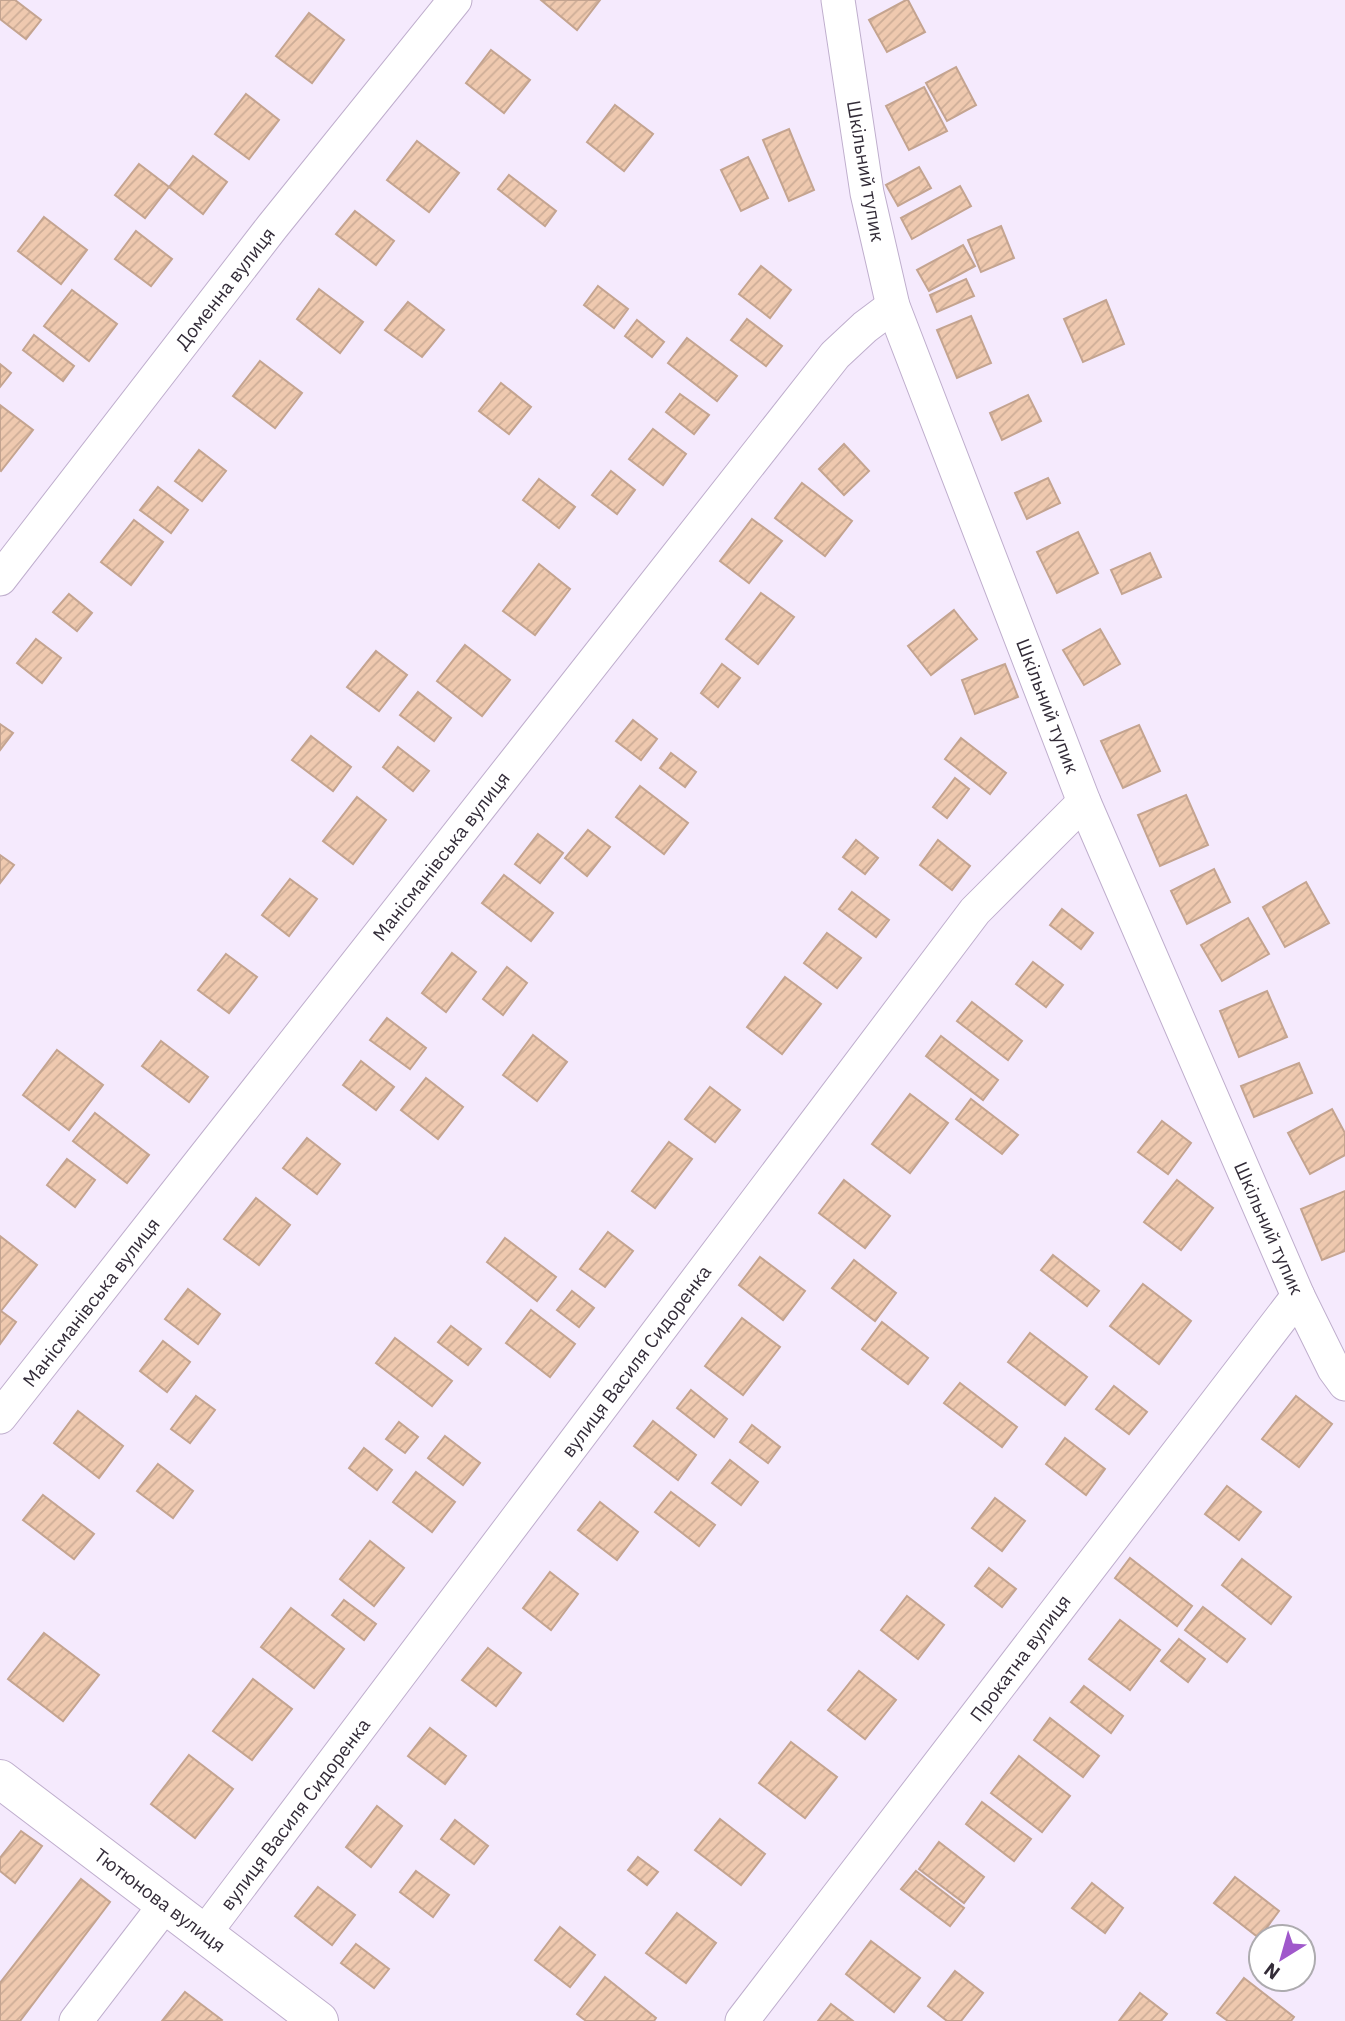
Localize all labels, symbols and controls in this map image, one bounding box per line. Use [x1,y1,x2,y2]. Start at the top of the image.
street label: Шкільний тупик [842,98,890,244]
street label: Доменна вулиця [170,222,280,354]
street label: Шкільний тупик [1011,635,1085,777]
street label: Манісманівська вулиця [367,767,515,945]
street label: Шкільний тупик [1229,1158,1309,1298]
street label: Манісманівська вулиця [17,1213,165,1391]
street label: вулиця Василя Сидоренка [556,1260,716,1462]
street label: Прокатна вулиця [964,1590,1076,1726]
street label: вулиця Василя Сидоренка [215,1713,375,1915]
street label: Тютюнова вулиця [89,1843,231,1957]
north arrow [1247,1923,1317,1993]
text: N [1259,1958,1284,1985]

